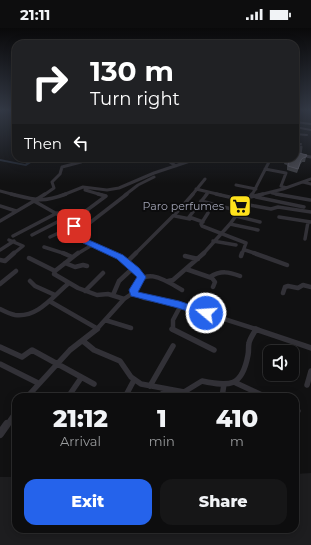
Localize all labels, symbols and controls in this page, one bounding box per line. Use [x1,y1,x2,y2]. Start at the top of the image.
text: 21:11 [20,5,50,24]
text: 130 m [90,54,174,88]
icon: right [24,56,76,108]
text: Turn right [90,88,180,110]
icon: left [70,132,92,154]
text: Then [24,134,62,153]
supermarket icon: Paro perfumes [227,193,253,219]
place label: Paro perfumes [142,199,225,213]
pin [57,209,91,243]
icon: arrive [63,215,85,237]
position arrow [185,292,227,334]
map controls [263,345,299,381]
button: sound [263,345,299,381]
text: 21:12 [53,404,108,433]
text: 1 [157,404,167,433]
text: 410 [216,404,258,433]
text: Arrival [60,433,101,449]
text: min [149,433,175,449]
text: m [230,433,244,449]
button: Exit [24,479,152,525]
button: Share [160,479,287,525]

